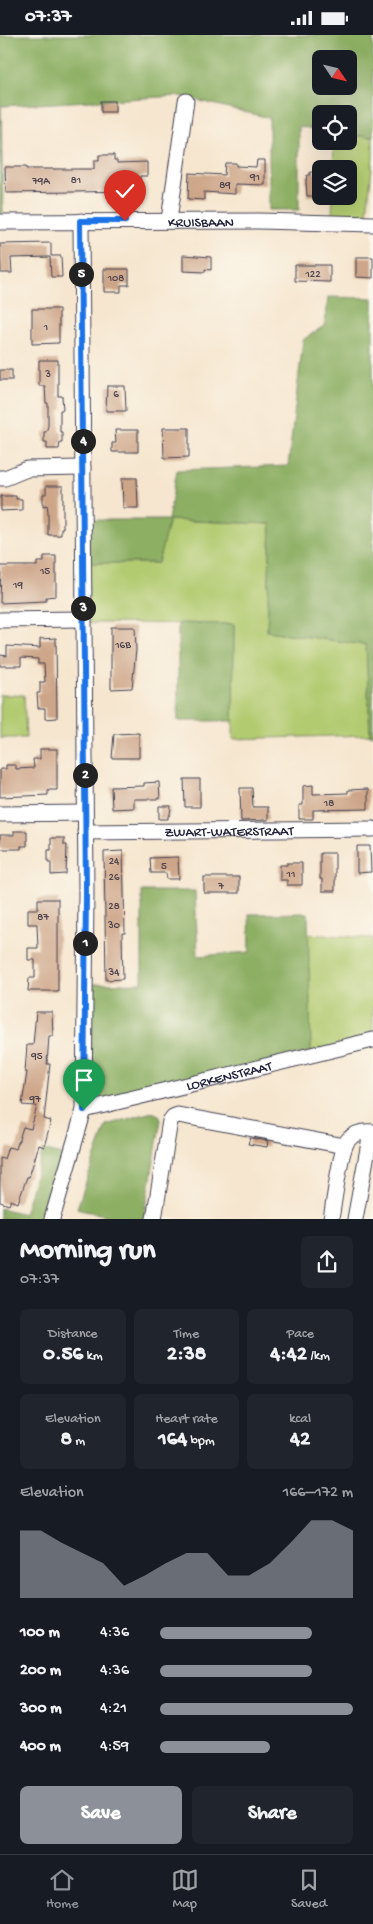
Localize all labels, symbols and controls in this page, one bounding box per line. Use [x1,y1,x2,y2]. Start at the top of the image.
text: 07:37 [25,6,71,29]
north arrow [312,50,358,95]
map controls [312,50,357,205]
button: locate [312,105,357,150]
button: layers [312,160,357,205]
pin [104,170,146,221]
house number: 91 [249,172,260,184]
house number: 81 [71,175,81,187]
house number: 79A [31,176,50,188]
icon: check [111,177,139,205]
house number: 89 [219,180,231,192]
street label: KRUISBAAN [168,215,234,232]
pin: 5 [68,261,94,287]
text: 5 [78,266,85,283]
house number: 122 [304,269,321,281]
house number: 108 [107,273,124,285]
house number: 1 [43,322,48,334]
house number: 3 [44,369,51,381]
house number: 6 [113,389,119,401]
pin: 4 [70,429,96,453]
text: 4 [80,433,87,450]
house number: 15 [39,566,50,578]
house number: 19 [12,580,23,592]
pin: 3 [70,595,96,621]
text: 3 [80,600,87,617]
house number: 16B [114,640,131,652]
pin: 2 [72,763,98,787]
text: 2 [82,767,89,784]
house number: 18 [323,798,334,810]
street label: ZWART-WATERSTRAAT [164,824,294,842]
house number: 24 [109,856,120,868]
house number: 5 [161,861,167,873]
house number: 11 [286,869,295,881]
house number: 26 [109,872,120,884]
house number: 7 [217,881,224,893]
house number: 28 [108,901,120,913]
house number: 87 [37,912,49,924]
house number: 30 [107,920,120,932]
pin: 1 [72,931,98,955]
text: 1 [83,935,88,952]
house number: 34 [108,967,120,979]
house number: 95 [30,1051,43,1063]
pin [63,1059,105,1110]
street label: LORKENSTRAAT [185,1059,275,1096]
icon: arrive [70,1066,98,1094]
house number: 97 [28,1094,41,1106]
text: Morning run [20,1235,155,1268]
button: share [301,1236,353,1288]
text: 07:37 [20,1271,59,1290]
text: Distance [48,1326,98,1343]
text: Time [174,1326,199,1343]
text: Pace [286,1326,314,1343]
text: 0.56 [43,1343,83,1368]
text: 2:38 [167,1343,206,1368]
text: 4:42 [270,1343,307,1368]
text: km [83,1348,103,1365]
text: /km [307,1348,330,1365]
text: Elevation [45,1411,101,1428]
text: Heart rate [155,1411,218,1428]
text: kcal [289,1411,311,1428]
text: 8 [60,1428,72,1453]
text: 164 [158,1428,187,1453]
text: 42 [290,1428,310,1453]
text: m [72,1433,85,1450]
text: bpm [187,1433,215,1450]
text: Elevation [20,1484,84,1503]
text: 166–172 m [283,1484,353,1503]
text: 100 m [20,1624,60,1643]
text: 4:36 [100,1624,129,1643]
text: 200 m [20,1662,61,1681]
text: 4:36 [100,1662,129,1681]
text: 300 m [20,1700,62,1719]
text: 4:21 [100,1700,127,1719]
text: 400 m [20,1738,61,1757]
text: 4:59 [100,1738,129,1757]
button: Save [20,1786,182,1844]
button: Share [192,1786,353,1844]
tab: Home [46,1866,79,1913]
tab: Map [171,1866,199,1913]
tab: Saved [291,1866,327,1913]

